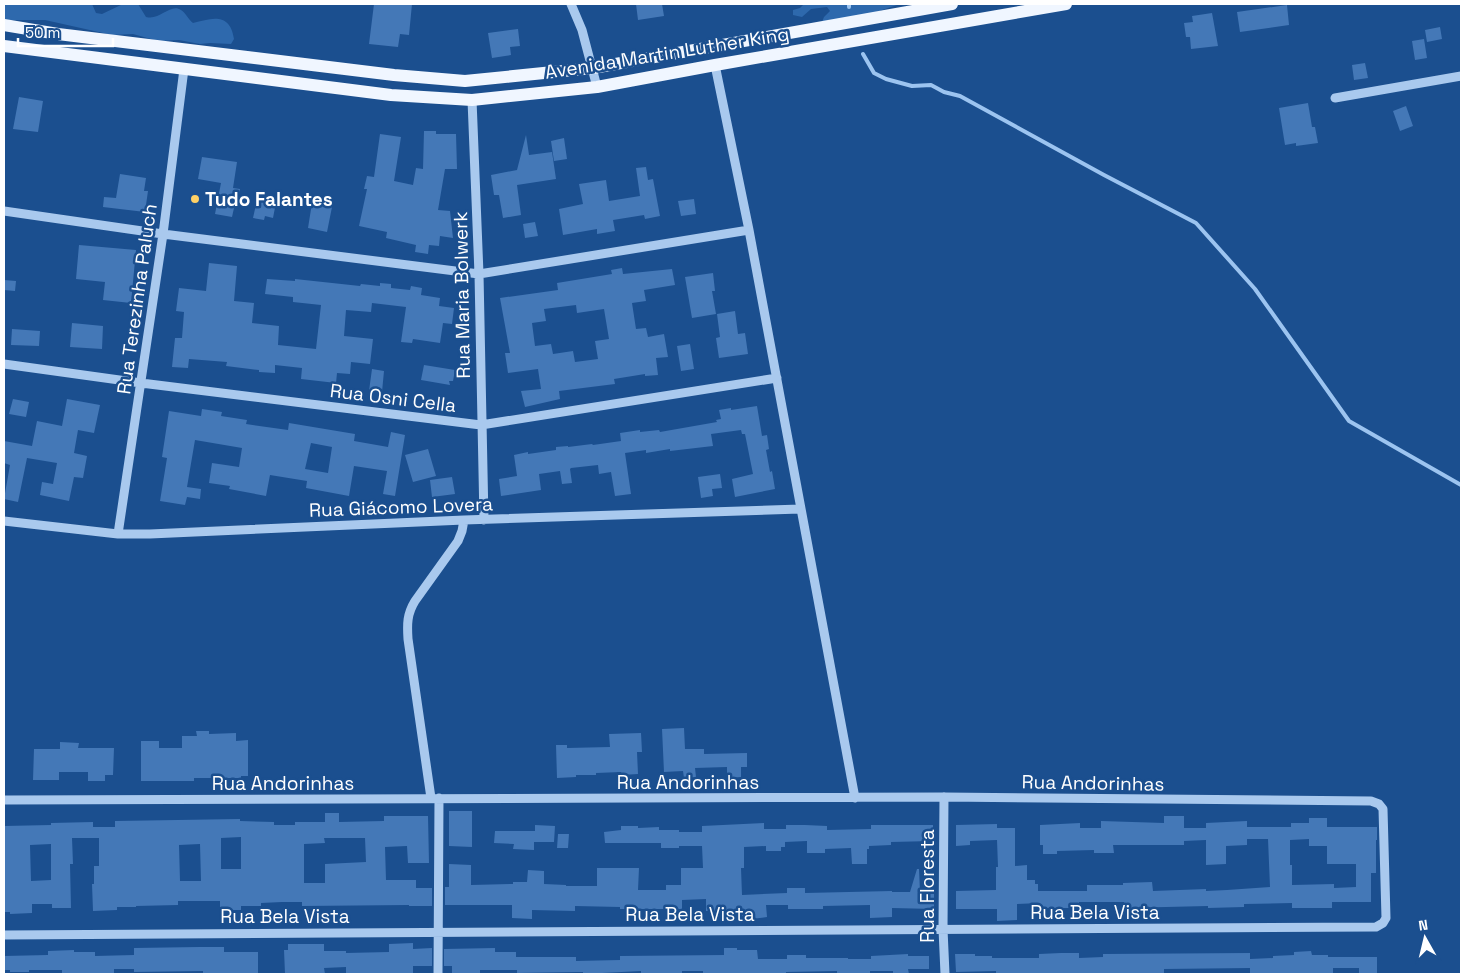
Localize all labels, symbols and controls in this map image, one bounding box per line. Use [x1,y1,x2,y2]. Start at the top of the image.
scale bar [18,15,112,47]
street label: Avenida Martin Luther King [543,21,791,85]
text: 50 m [25,23,60,42]
place label: Tudo Falantes [205,187,333,212]
marker: Tudo Falantes [189,193,201,205]
street label: Rua Terezinha Paluch [111,202,163,396]
street label: Rua Maria Bolwerk [448,211,476,379]
street label: Rua Osni Cella [328,378,458,418]
street label: Rua Giácomo Lovera [309,491,493,523]
street label: Rua Andorinhas [1021,769,1165,797]
street label: Rua Andorinhas [617,770,759,795]
street label: Rua Andorinhas [212,771,354,796]
street label: Rua Floresta [915,829,940,943]
street label: Rua Bela Vista [1030,900,1160,925]
street label: Rua Bela Vista [625,902,755,927]
street label: Rua Bela Vista [220,904,350,929]
north arrow [1400,913,1450,963]
text: N [1417,916,1429,935]

